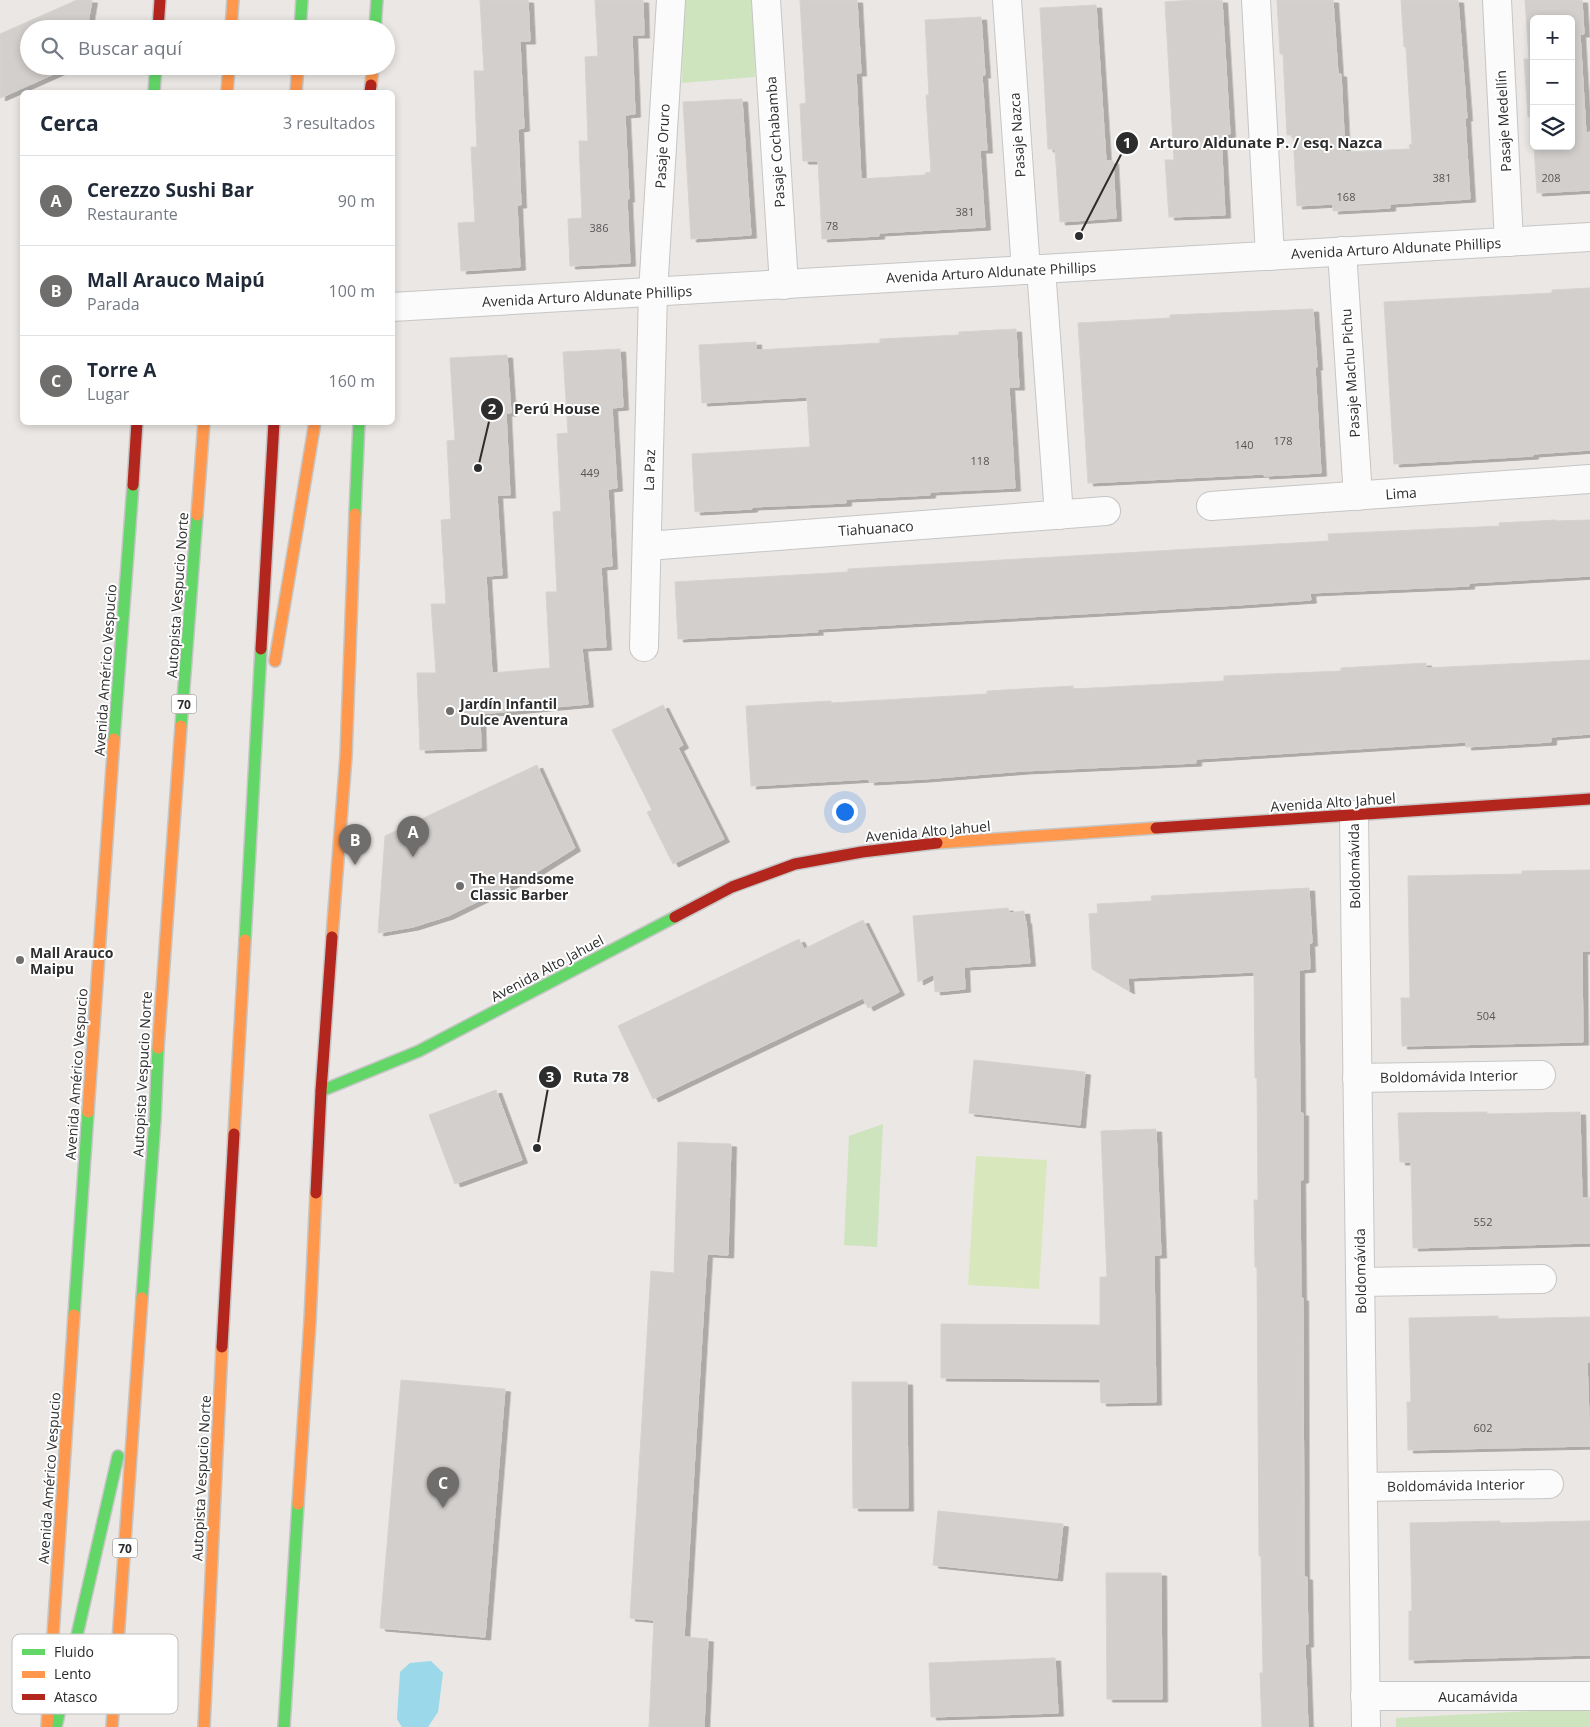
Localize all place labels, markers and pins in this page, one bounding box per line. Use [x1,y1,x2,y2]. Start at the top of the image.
callout: Arturo Aldunate P. / esq. Nazca [1115,128,1393,158]
callout: Perú House [479,394,610,424]
place label: Jardín Infantil Dulce Aventura [458,694,568,729]
marker: Jardín Infantil Dulce Aventura [444,705,456,717]
pin: A [397,816,429,857]
pin: B [339,824,371,865]
place label: The Handsome Classic Barber [470,869,574,904]
marker: The Handsome Classic Barber [454,880,466,892]
place label: Mall Arauco Maipu [30,943,114,978]
marker: Mall Arauco Maipu [14,954,26,966]
callout: Ruta 78 [538,1062,639,1092]
pin: C [427,1467,459,1508]

